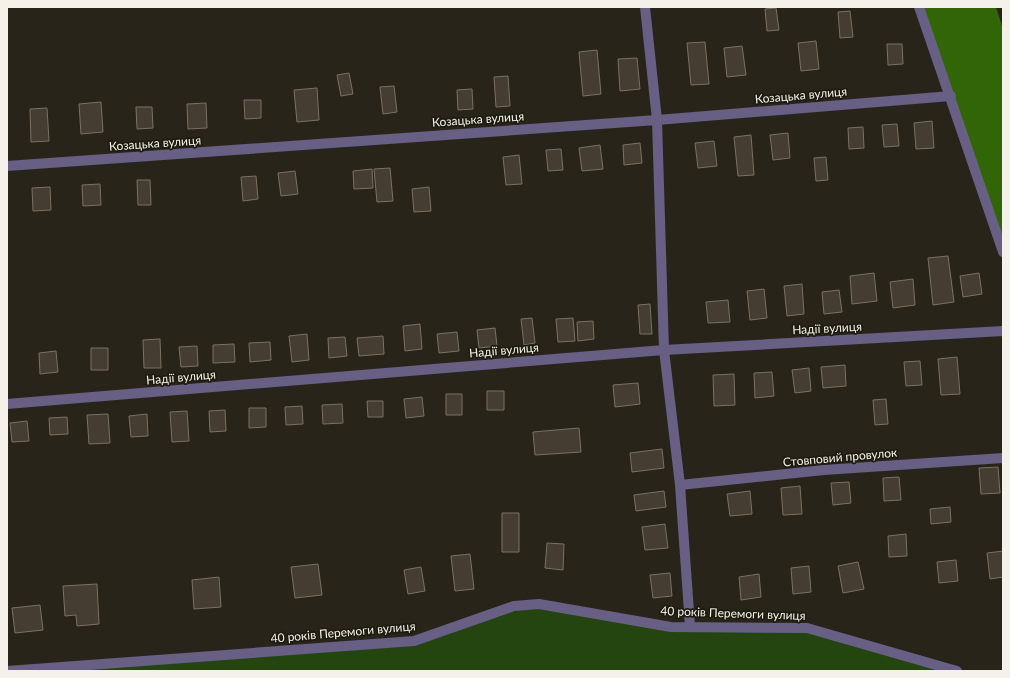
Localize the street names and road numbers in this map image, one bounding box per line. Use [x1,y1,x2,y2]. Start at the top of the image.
street label: Козацька вулиця [754,83,848,106]
street label: Козацька вулиця [431,108,525,130]
street label: Козацька вулиця [108,132,202,154]
street label: Надії вулиця [792,319,862,337]
street label: Надії вулиця [469,339,539,361]
street label: Надії вулиця [146,366,216,388]
street label: Стовповий провулок [782,444,898,469]
street label: 40 років Перемоги вулиця [660,603,806,623]
street label: 40 років Перемоги вулиця [270,618,416,646]

